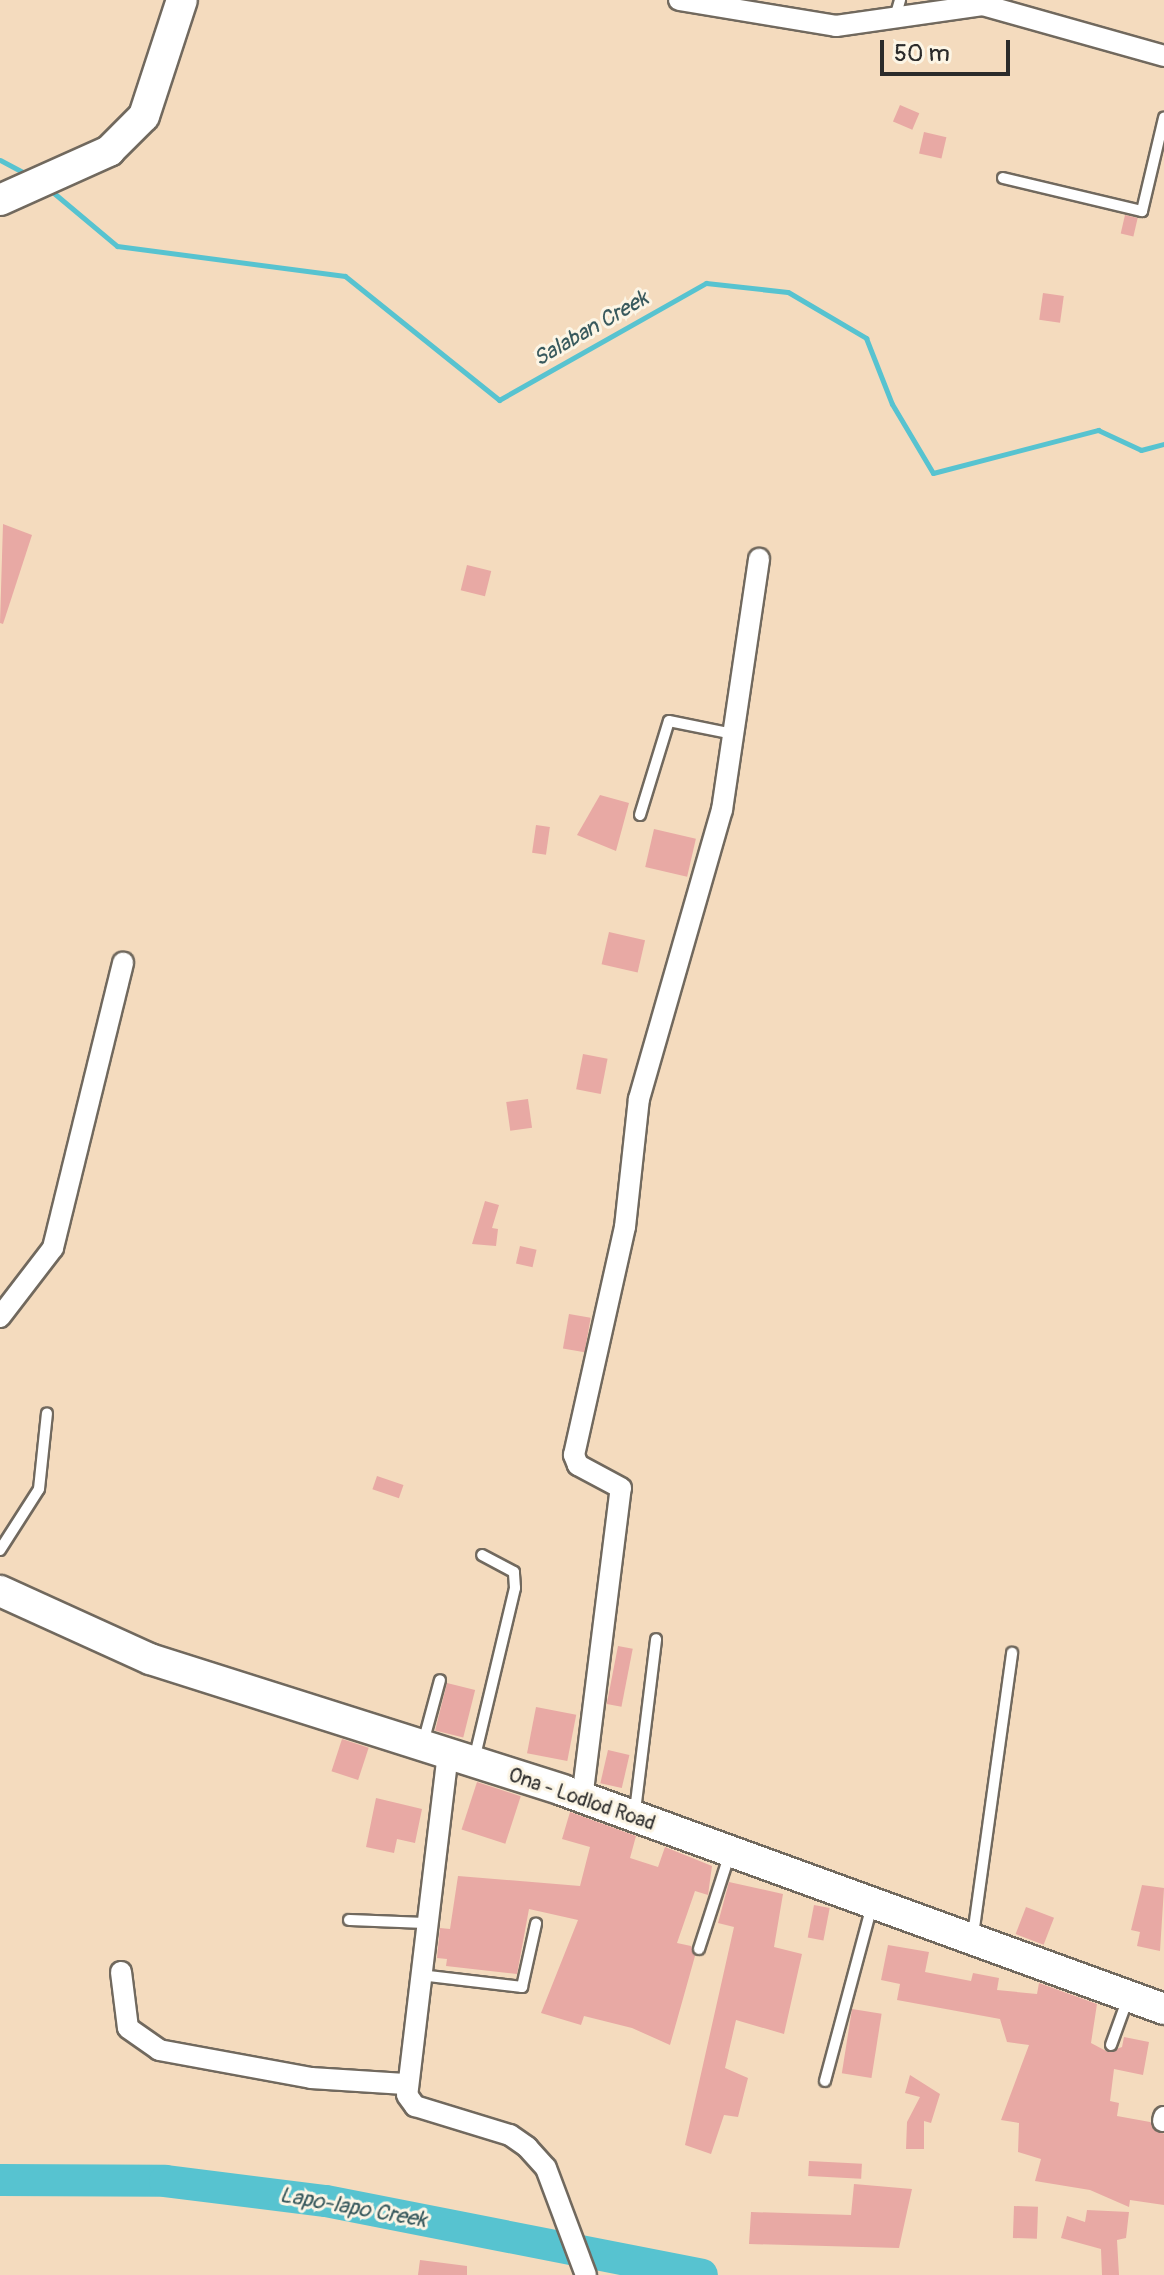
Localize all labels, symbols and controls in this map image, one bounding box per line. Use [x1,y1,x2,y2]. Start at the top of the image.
scale bar [884,24,1014,74]
text: 50 m [894,39,950,68]
water label: Salaban Creek [529,286,653,372]
street label: Ona - Lodlod Road [506,1763,658,1835]
water label: Lapo-lapo Creek [278,2182,428,2234]

